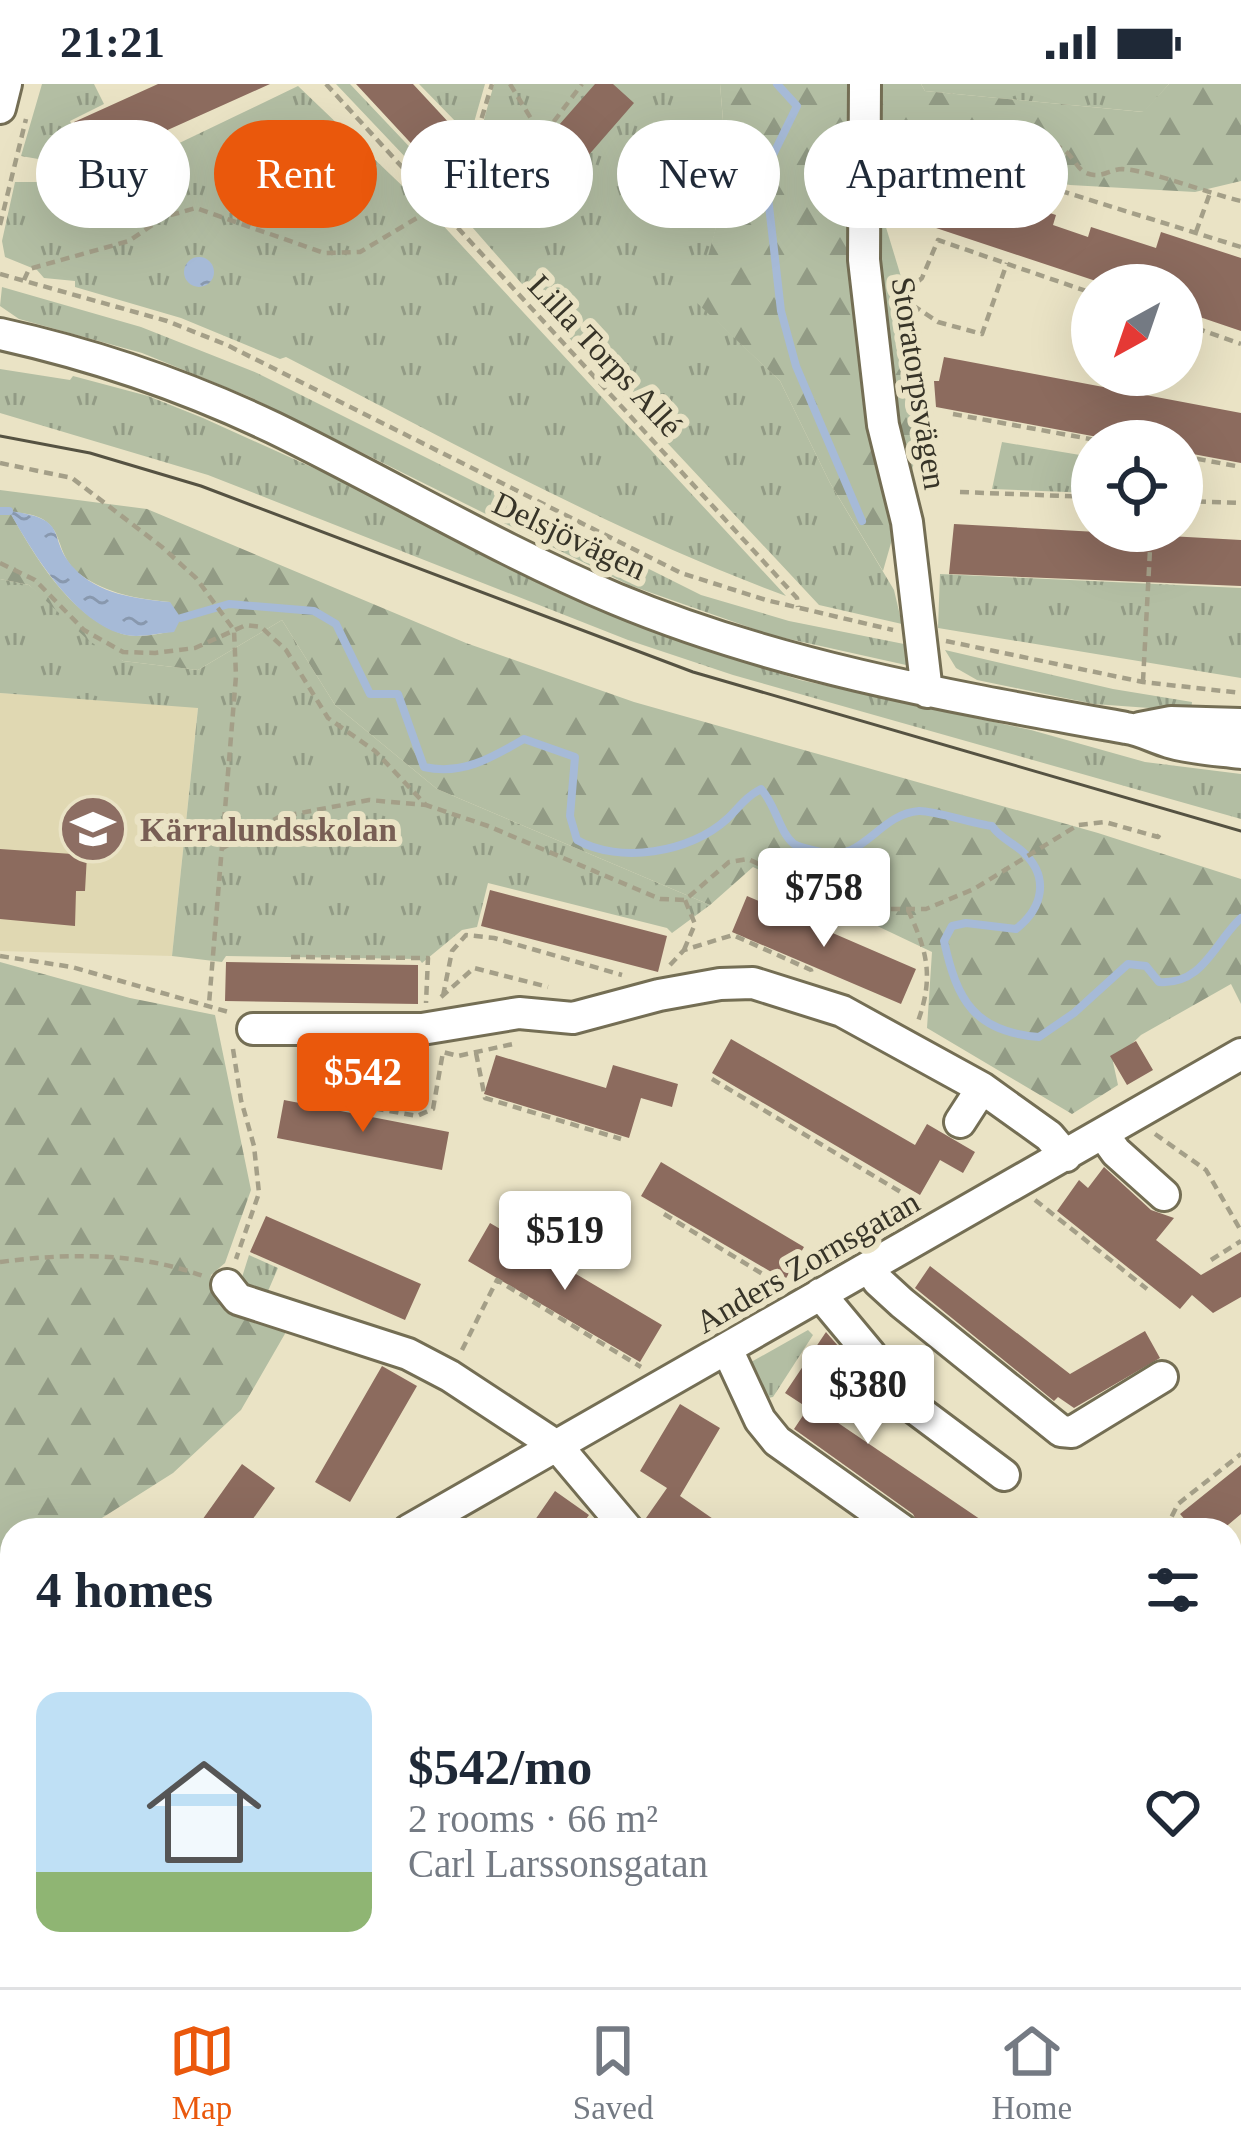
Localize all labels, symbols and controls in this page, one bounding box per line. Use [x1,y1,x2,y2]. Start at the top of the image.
text: 21:21 [60,17,165,67]
chip: Buy [36,120,190,228]
chip: Rent [214,120,377,228]
chip: Filters [401,120,593,228]
chip: New [617,120,780,228]
chip: Apartment [804,120,1068,228]
north arrow [1071,264,1203,396]
map controls [1071,264,1203,552]
street label: Lilla Torps Allé [521,267,689,444]
street label: Storatorpsvägen [884,274,954,492]
button: locate [1071,420,1203,552]
street label: Delsjövägen [487,485,652,587]
school or university icon: Kärralundsskolan [58,794,128,864]
place label: Kärralundsskolan [140,812,397,848]
pin: $758 [753,848,895,950]
text: $758 [785,865,863,908]
pin: $542 [292,1033,434,1135]
text: $542 [324,1050,402,1093]
street label: Anders Zornsgatan [689,1183,926,1340]
pin: $519 [494,1191,636,1293]
text: $519 [526,1208,604,1251]
pin: $380 [797,1345,939,1447]
text: $380 [829,1362,907,1405]
icon: filters [1140,1557,1206,1623]
text: 4 homes [36,1562,213,1618]
text: $542/mo [408,1739,592,1795]
icon: home [132,1740,276,1884]
icon: heart [1140,1779,1206,1845]
text: 2 rooms · 66 m² [408,1797,658,1840]
text: Carl Larssonsgatan [408,1842,708,1885]
tab: Map [169,2018,235,2127]
tab: Saved [573,2018,653,2127]
tab: Home [991,2018,1072,2127]

